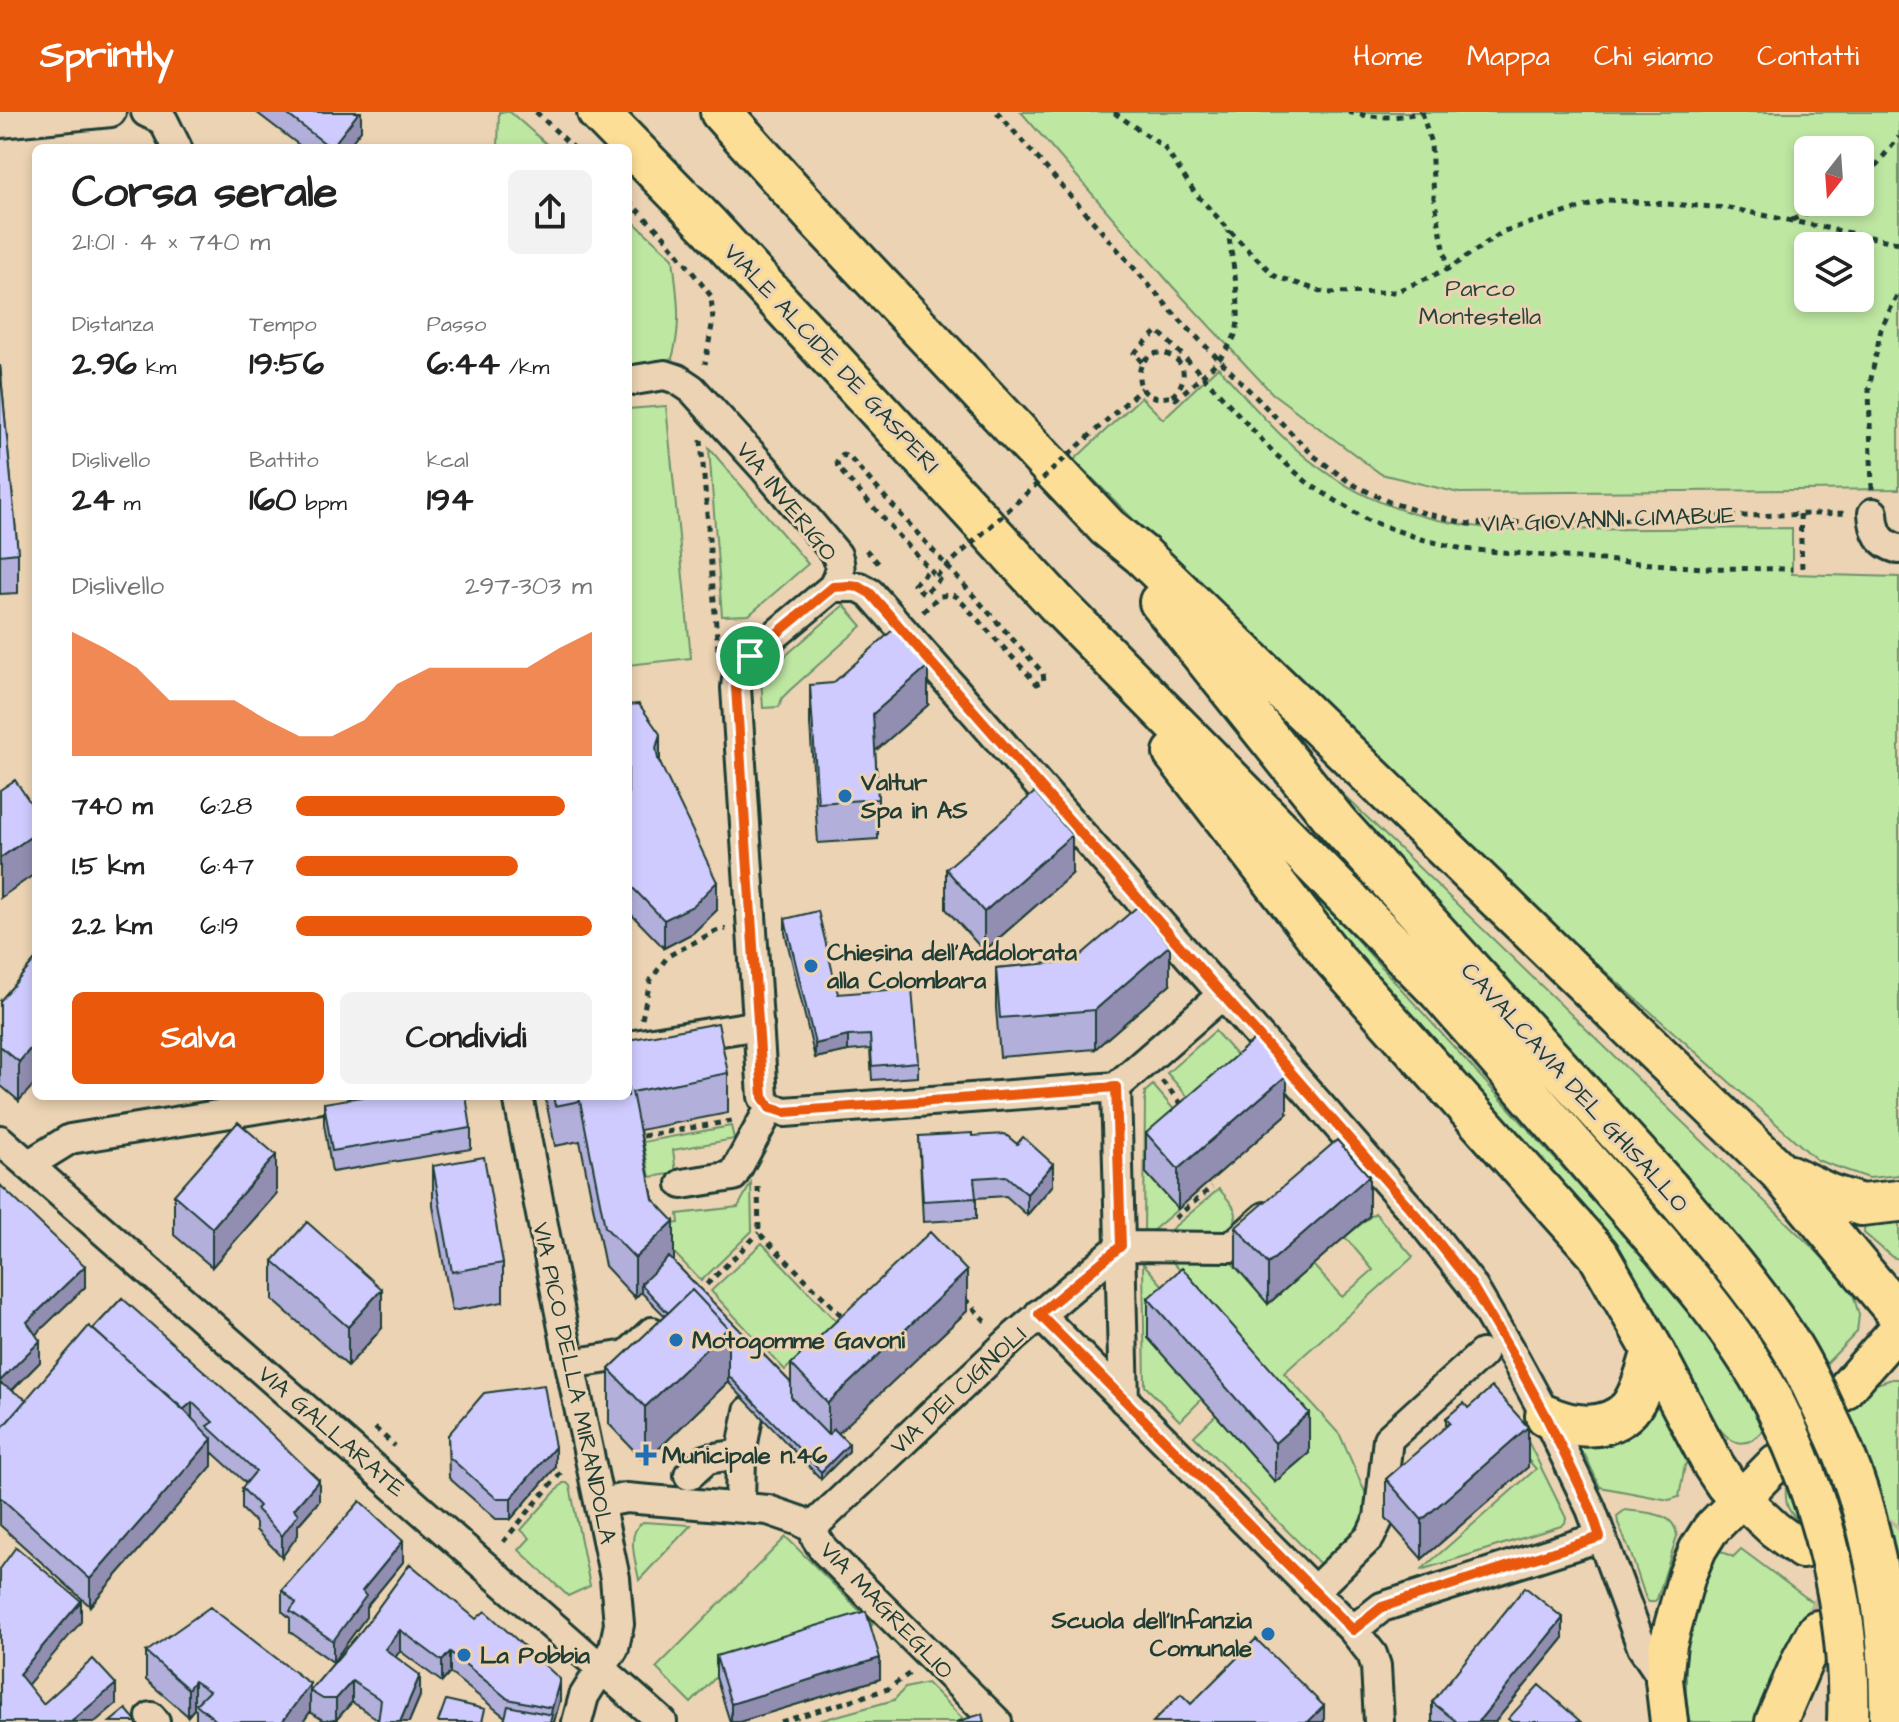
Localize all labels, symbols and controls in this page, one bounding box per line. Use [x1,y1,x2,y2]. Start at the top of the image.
text: Sprintly [40,30,173,82]
text: Home [1353,37,1423,76]
text: Mappa [1467,37,1550,76]
text: Chi siamo [1594,37,1713,76]
text: Contatti [1757,37,1859,76]
north arrow [1794,136,1874,216]
map controls [1794,136,1874,312]
text: Corsa serale [72,163,338,224]
button: share [508,170,592,254]
text: 21:01 · 4 × 740 m [72,224,270,260]
button: layers [1794,232,1874,312]
street label: VIALE ALCIDE DE GASPERI [715,236,947,481]
park label: Parco Montestella [1419,272,1541,334]
text: Distanza [72,309,154,340]
text: Tempo [249,309,317,340]
text: Passo [427,309,486,340]
text: 2.96 [72,340,137,388]
text: 19:56 [249,340,324,388]
text: 6:44 [427,340,500,388]
text: km [137,352,176,383]
text: /km [500,352,549,383]
street label: VIA INVERIGO [727,435,845,569]
text: Dislivello [72,445,150,476]
text: Battito [249,445,319,476]
text: kcal [427,445,469,476]
text: 24 [72,476,115,524]
text: 160 [249,476,296,524]
text: 194 [427,476,474,524]
text: m [115,488,141,519]
text: bpm [296,488,347,519]
street label: VIA GIOVANNI CIMABUE [1480,499,1736,541]
text: Dislivello [72,568,164,604]
text: 297–303 m [465,568,592,604]
pin [716,622,784,690]
icon: arrive [728,634,772,678]
place label: Valtur Spa in AS [860,766,968,828]
marker: Valtur Spa in AS [836,787,854,805]
text: 740 m [72,788,153,824]
text: 6:28 [200,788,252,824]
text: 1.5 km [72,848,144,884]
text: 6:47 [200,848,254,884]
text: 2.2 km [72,908,152,944]
text: 6:19 [200,908,239,944]
place label: Chiesina dell’Addolorata alla Colombara [826,936,1078,998]
street label: CAVALCAVIA DEL GHISALLO [1452,955,1696,1220]
marker: Chiesina dell’Addolorata alla Colombara [802,957,820,975]
button: Salva [72,992,324,1084]
button: Condividi [340,992,592,1084]
street label: VIA PICO DELLA MIRANDOLA [523,1219,625,1547]
street label: VIA DEI CIGNOLI [883,1319,1034,1463]
place label: Motogomme Gavoni [692,1324,905,1359]
marker: Motogomme Gavoni [667,1331,685,1349]
street label: VIA GALLARATE [250,1358,413,1506]
place label: Municipale n.46 [662,1439,827,1473]
marker: Municipale n.46 [637,1446,655,1464]
street label: VIA MAGREGLIO [812,1534,961,1687]
place label: Scuola dell'Infanzia Comunale [1051,1604,1253,1666]
marker: Scuola dell'Infanzia Comunale [1259,1625,1277,1643]
place label: La Pobbia [480,1639,591,1673]
marker: La Pobbia [455,1646,473,1664]

